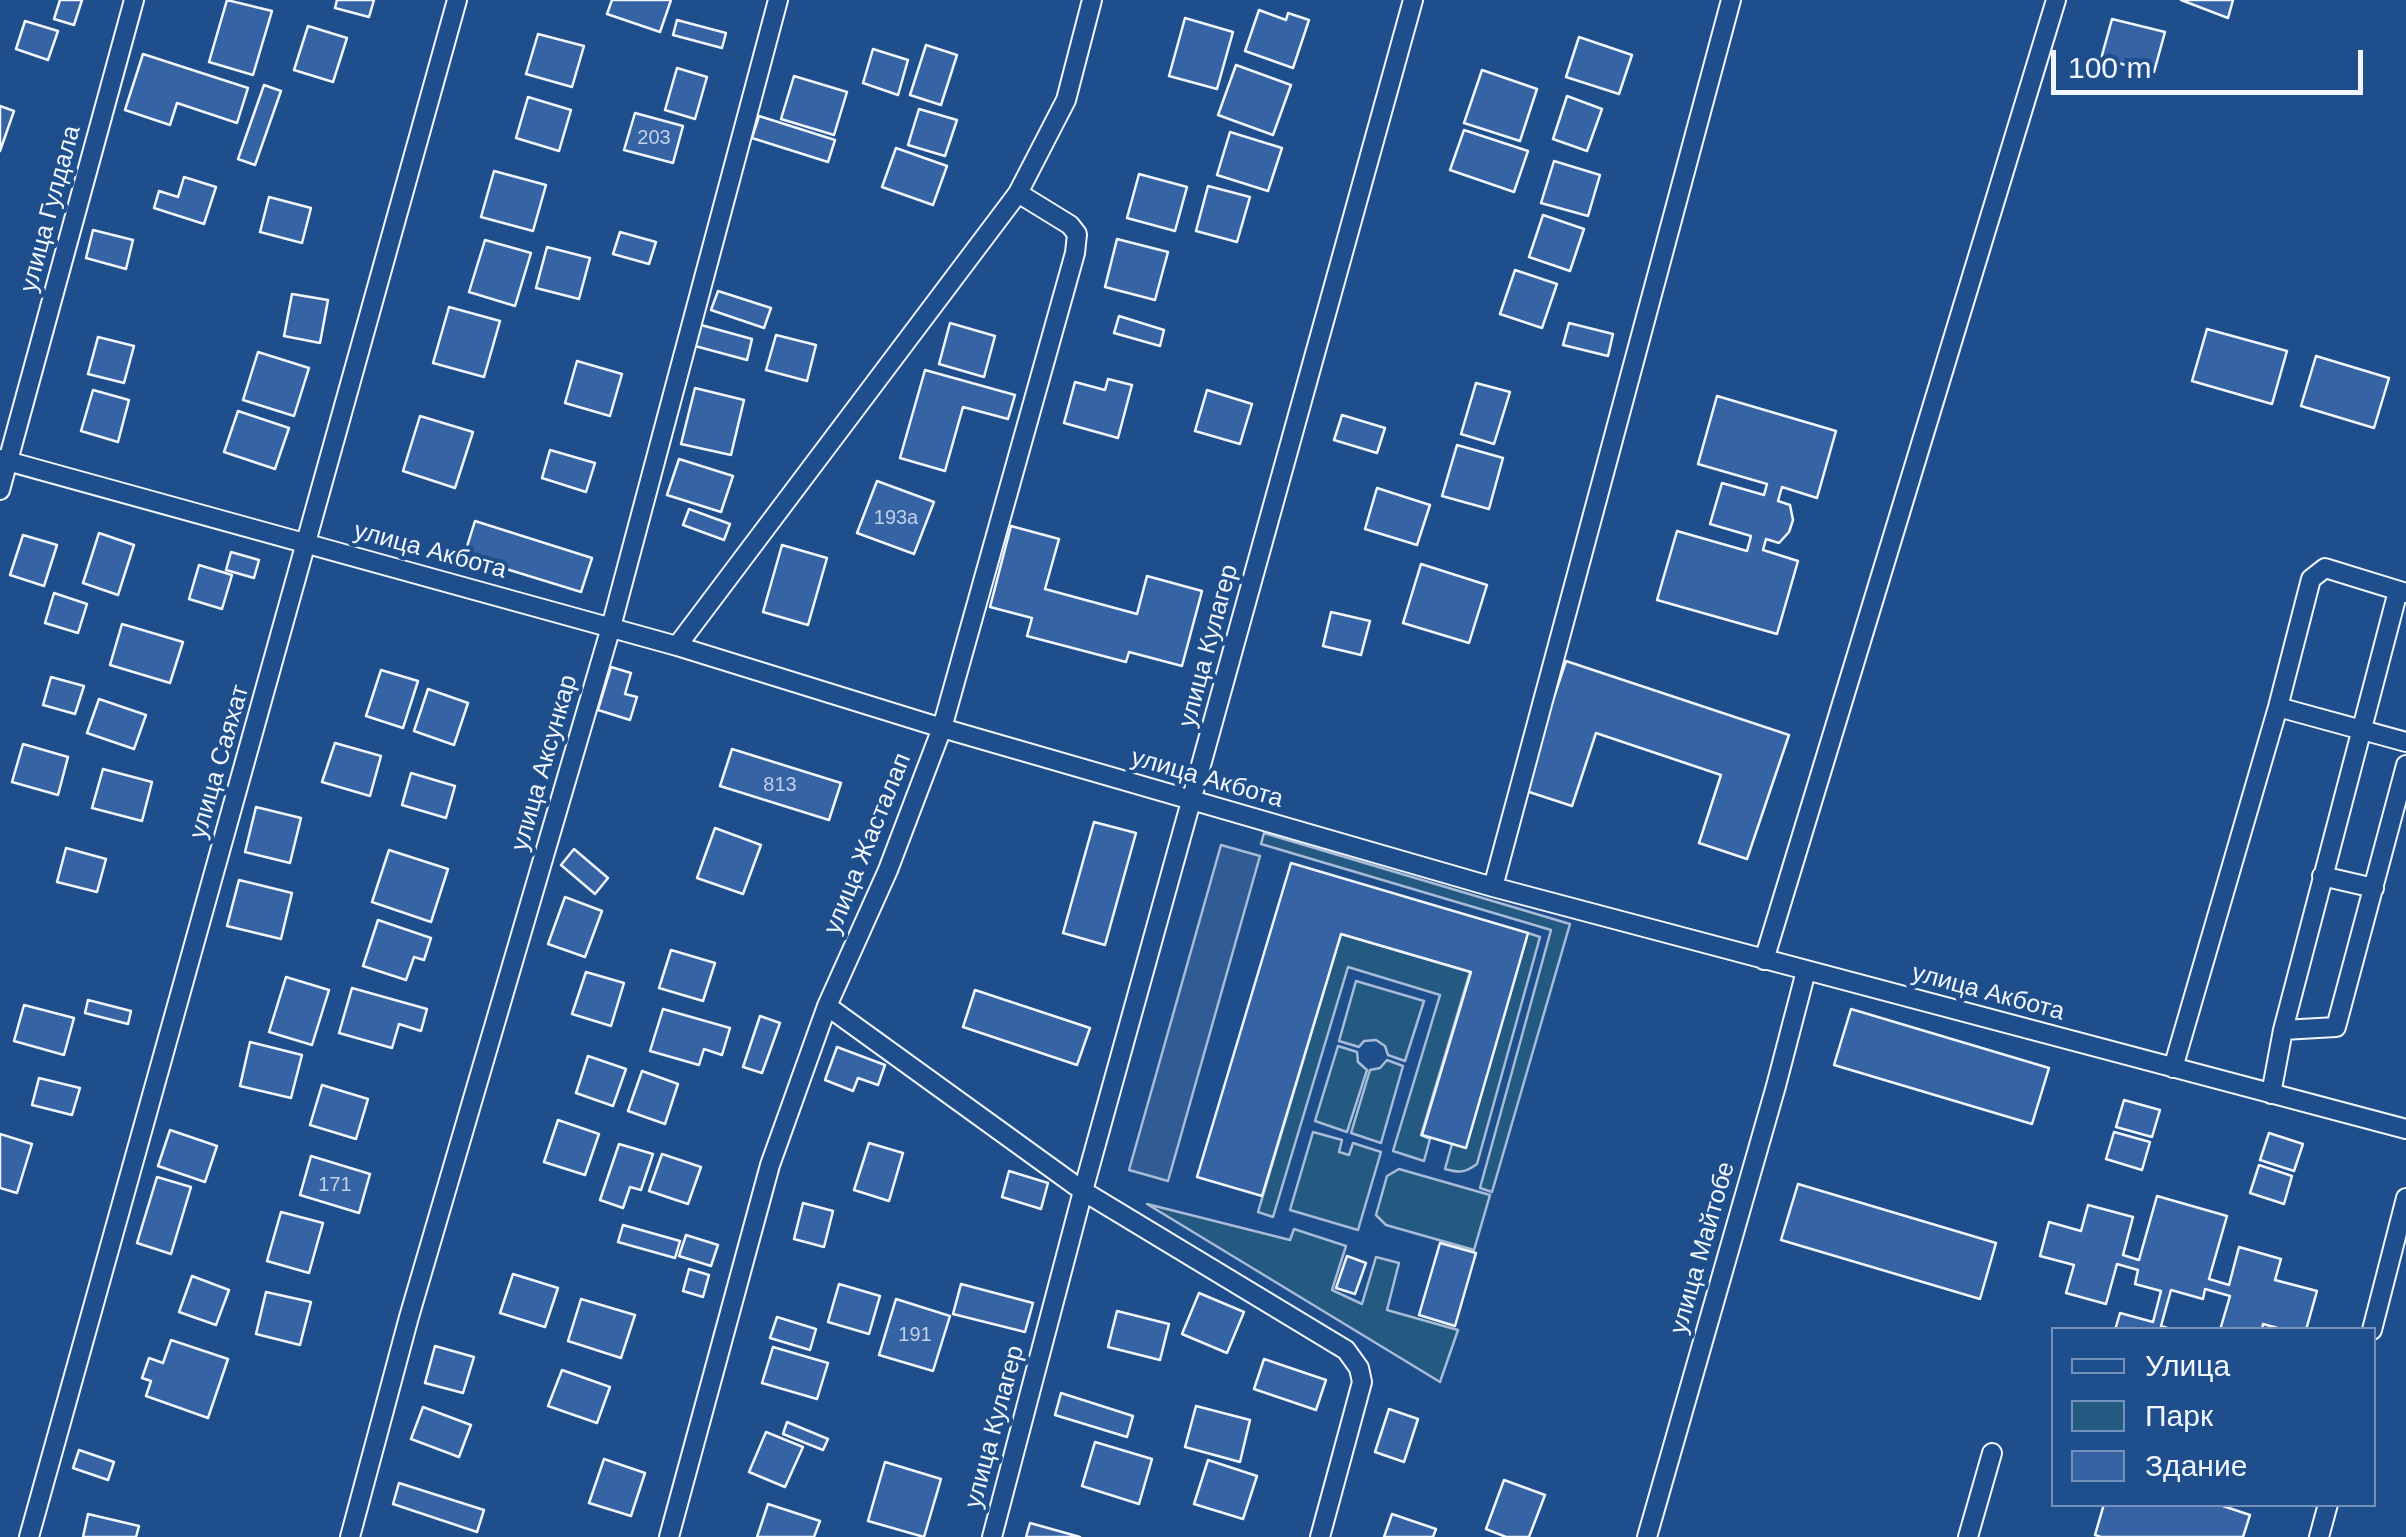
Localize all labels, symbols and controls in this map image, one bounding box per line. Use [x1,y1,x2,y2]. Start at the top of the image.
scale bar [2056,30,2368,92]
text: 100 m [2068,51,2151,84]
street label: улица Гулдала [14,123,88,295]
house number: 203 [637,126,671,150]
house number: 193а [874,506,918,530]
street label: улица Акбота [350,516,510,586]
street label: улица Кулагер [1173,561,1245,731]
street label: улица Аксункар [506,672,584,854]
street label: улица Саяхат [184,682,256,842]
street label: улица Акбота [1128,743,1286,815]
street label: улица Жасталап [818,749,918,939]
house number: 813 [763,773,797,797]
street label: улица Акбота [1908,958,2068,1028]
street label: улица Майтобе [1664,1158,1742,1338]
house number: 171 [318,1173,352,1197]
house number: 191 [898,1323,932,1347]
legend [2051,1327,2376,1507]
street label: улица Кулагер [959,1342,1031,1512]
text: Улица [2145,1349,2230,1382]
text: Парк [2145,1399,2213,1432]
text: Здание [2145,1449,2247,1482]

